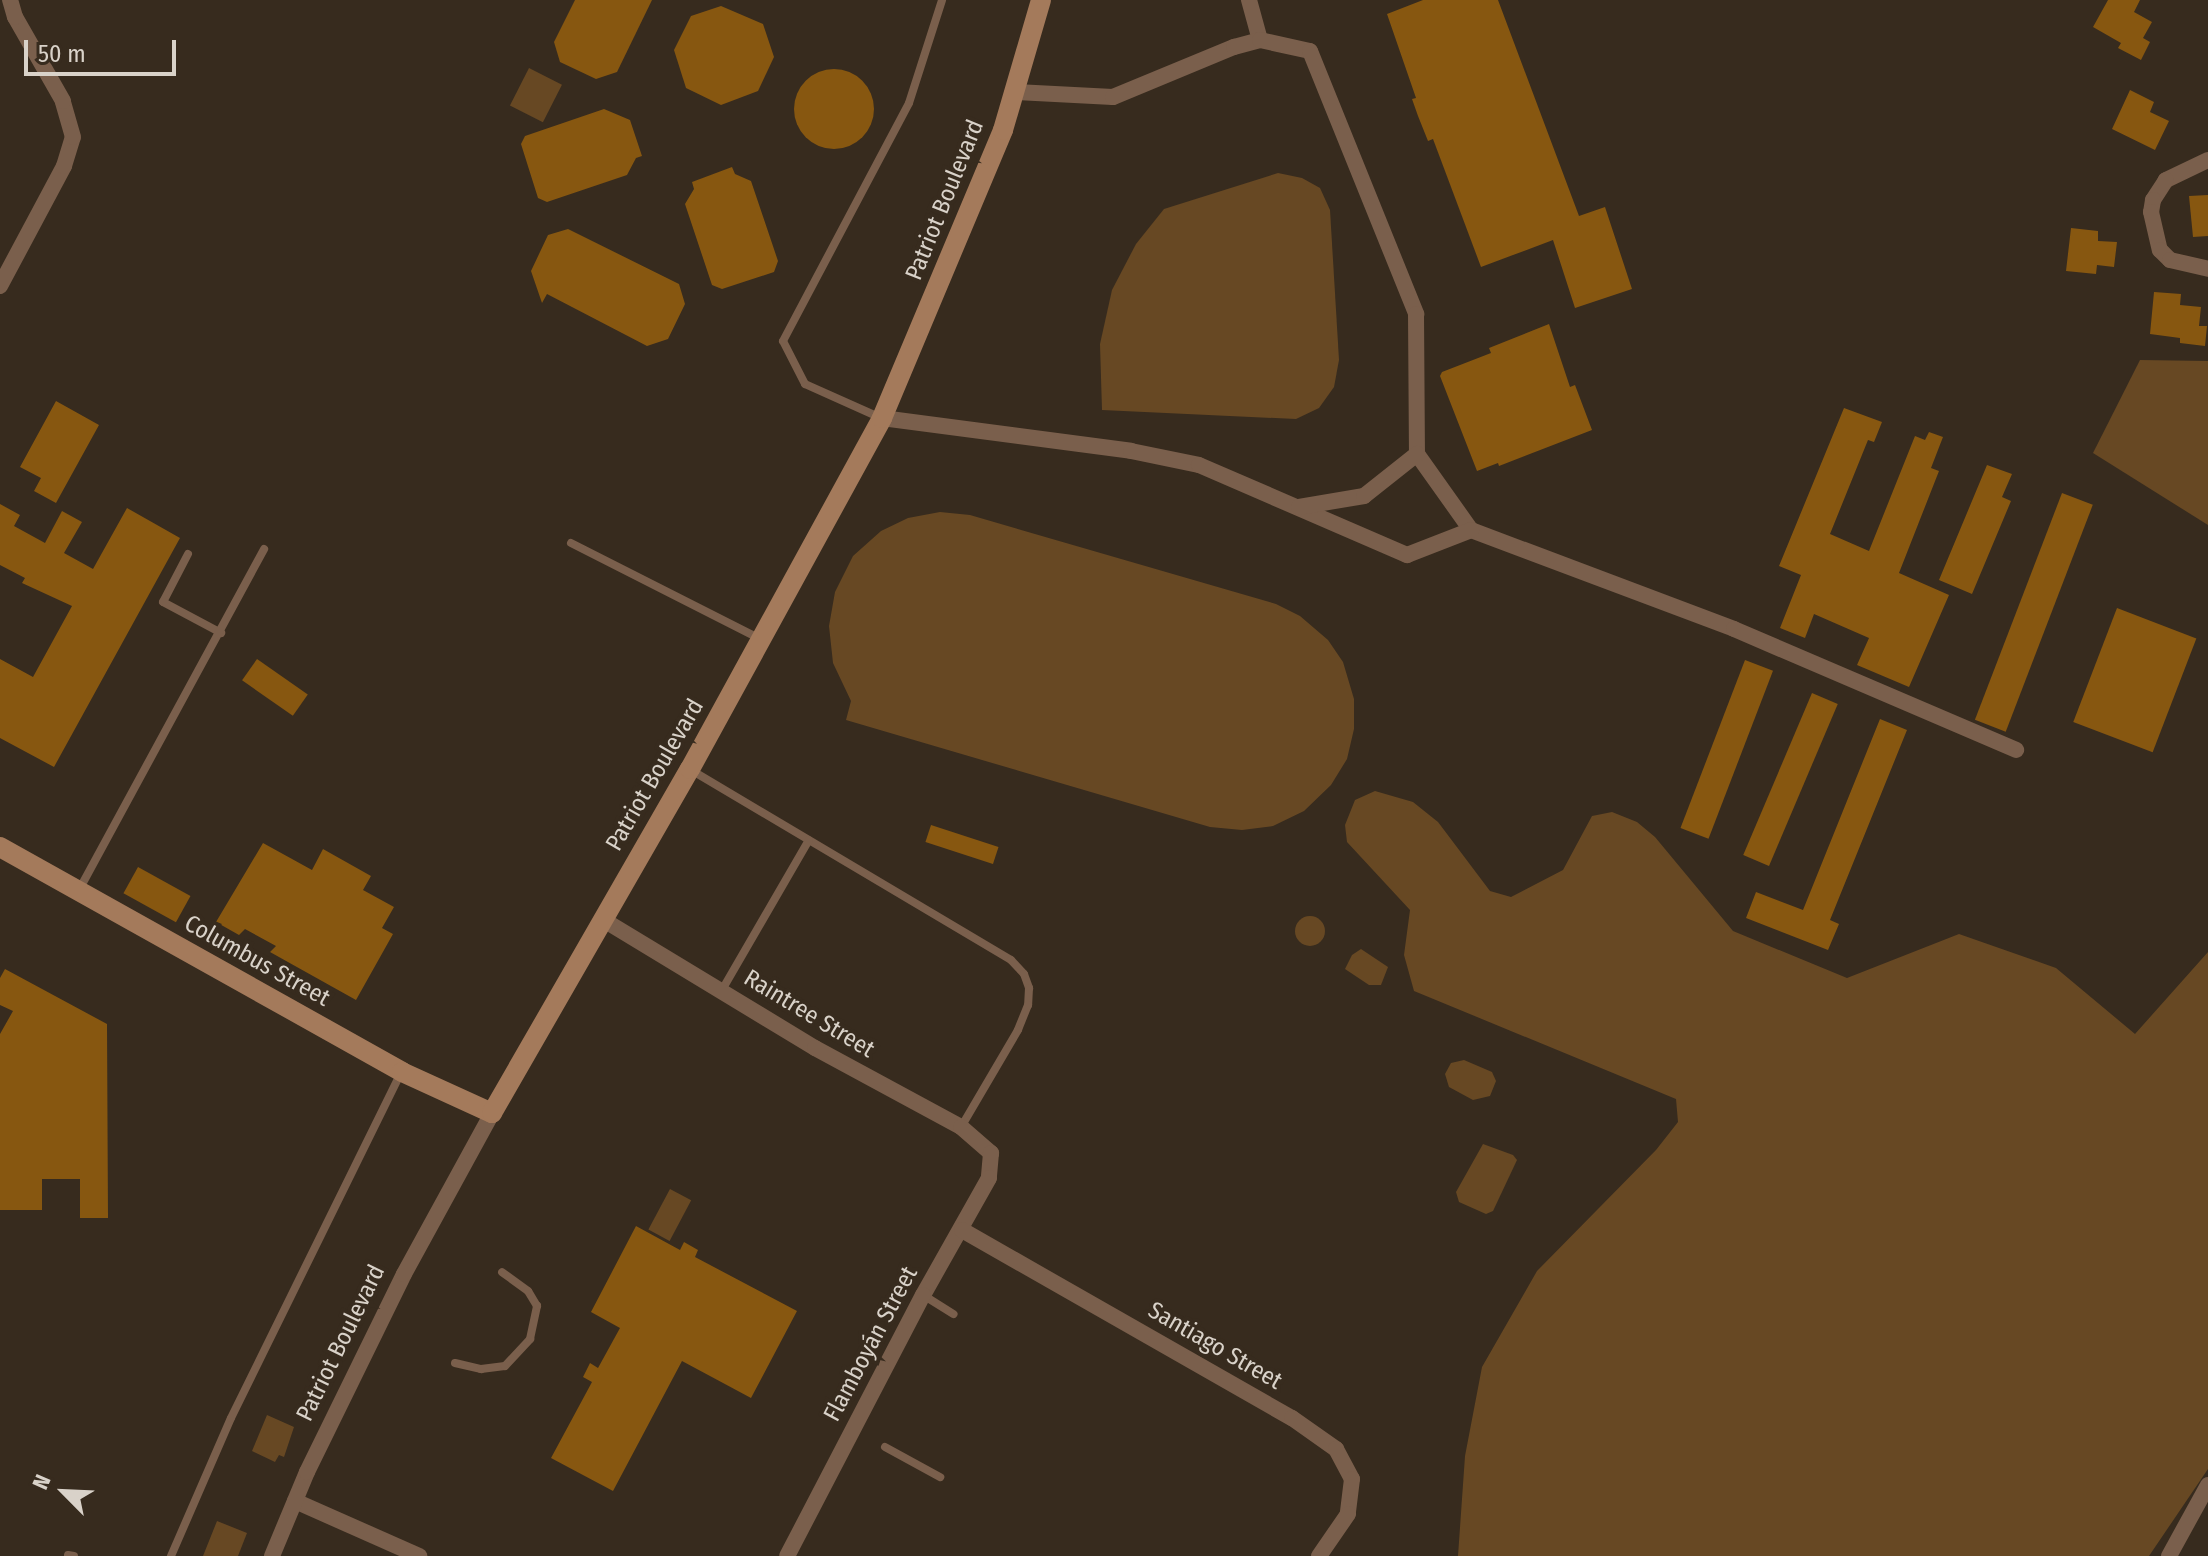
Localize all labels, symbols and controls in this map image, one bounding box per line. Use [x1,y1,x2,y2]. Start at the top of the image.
scale bar [28,24,180,74]
text: 50 m [38,40,86,68]
street label: Patriot Boulevard [900,116,990,284]
street label: Patriot Boulevard [600,694,710,856]
street label: Columbus Street [179,909,335,1013]
street label: Raintree Street [738,964,880,1064]
street label: Patriot Boulevard [291,1260,391,1426]
street label: Flamboyán Street [818,1262,924,1426]
street label: Santiago Street [1143,1296,1287,1396]
north arrow [24,1452,104,1532]
text: N [27,1471,57,1494]

